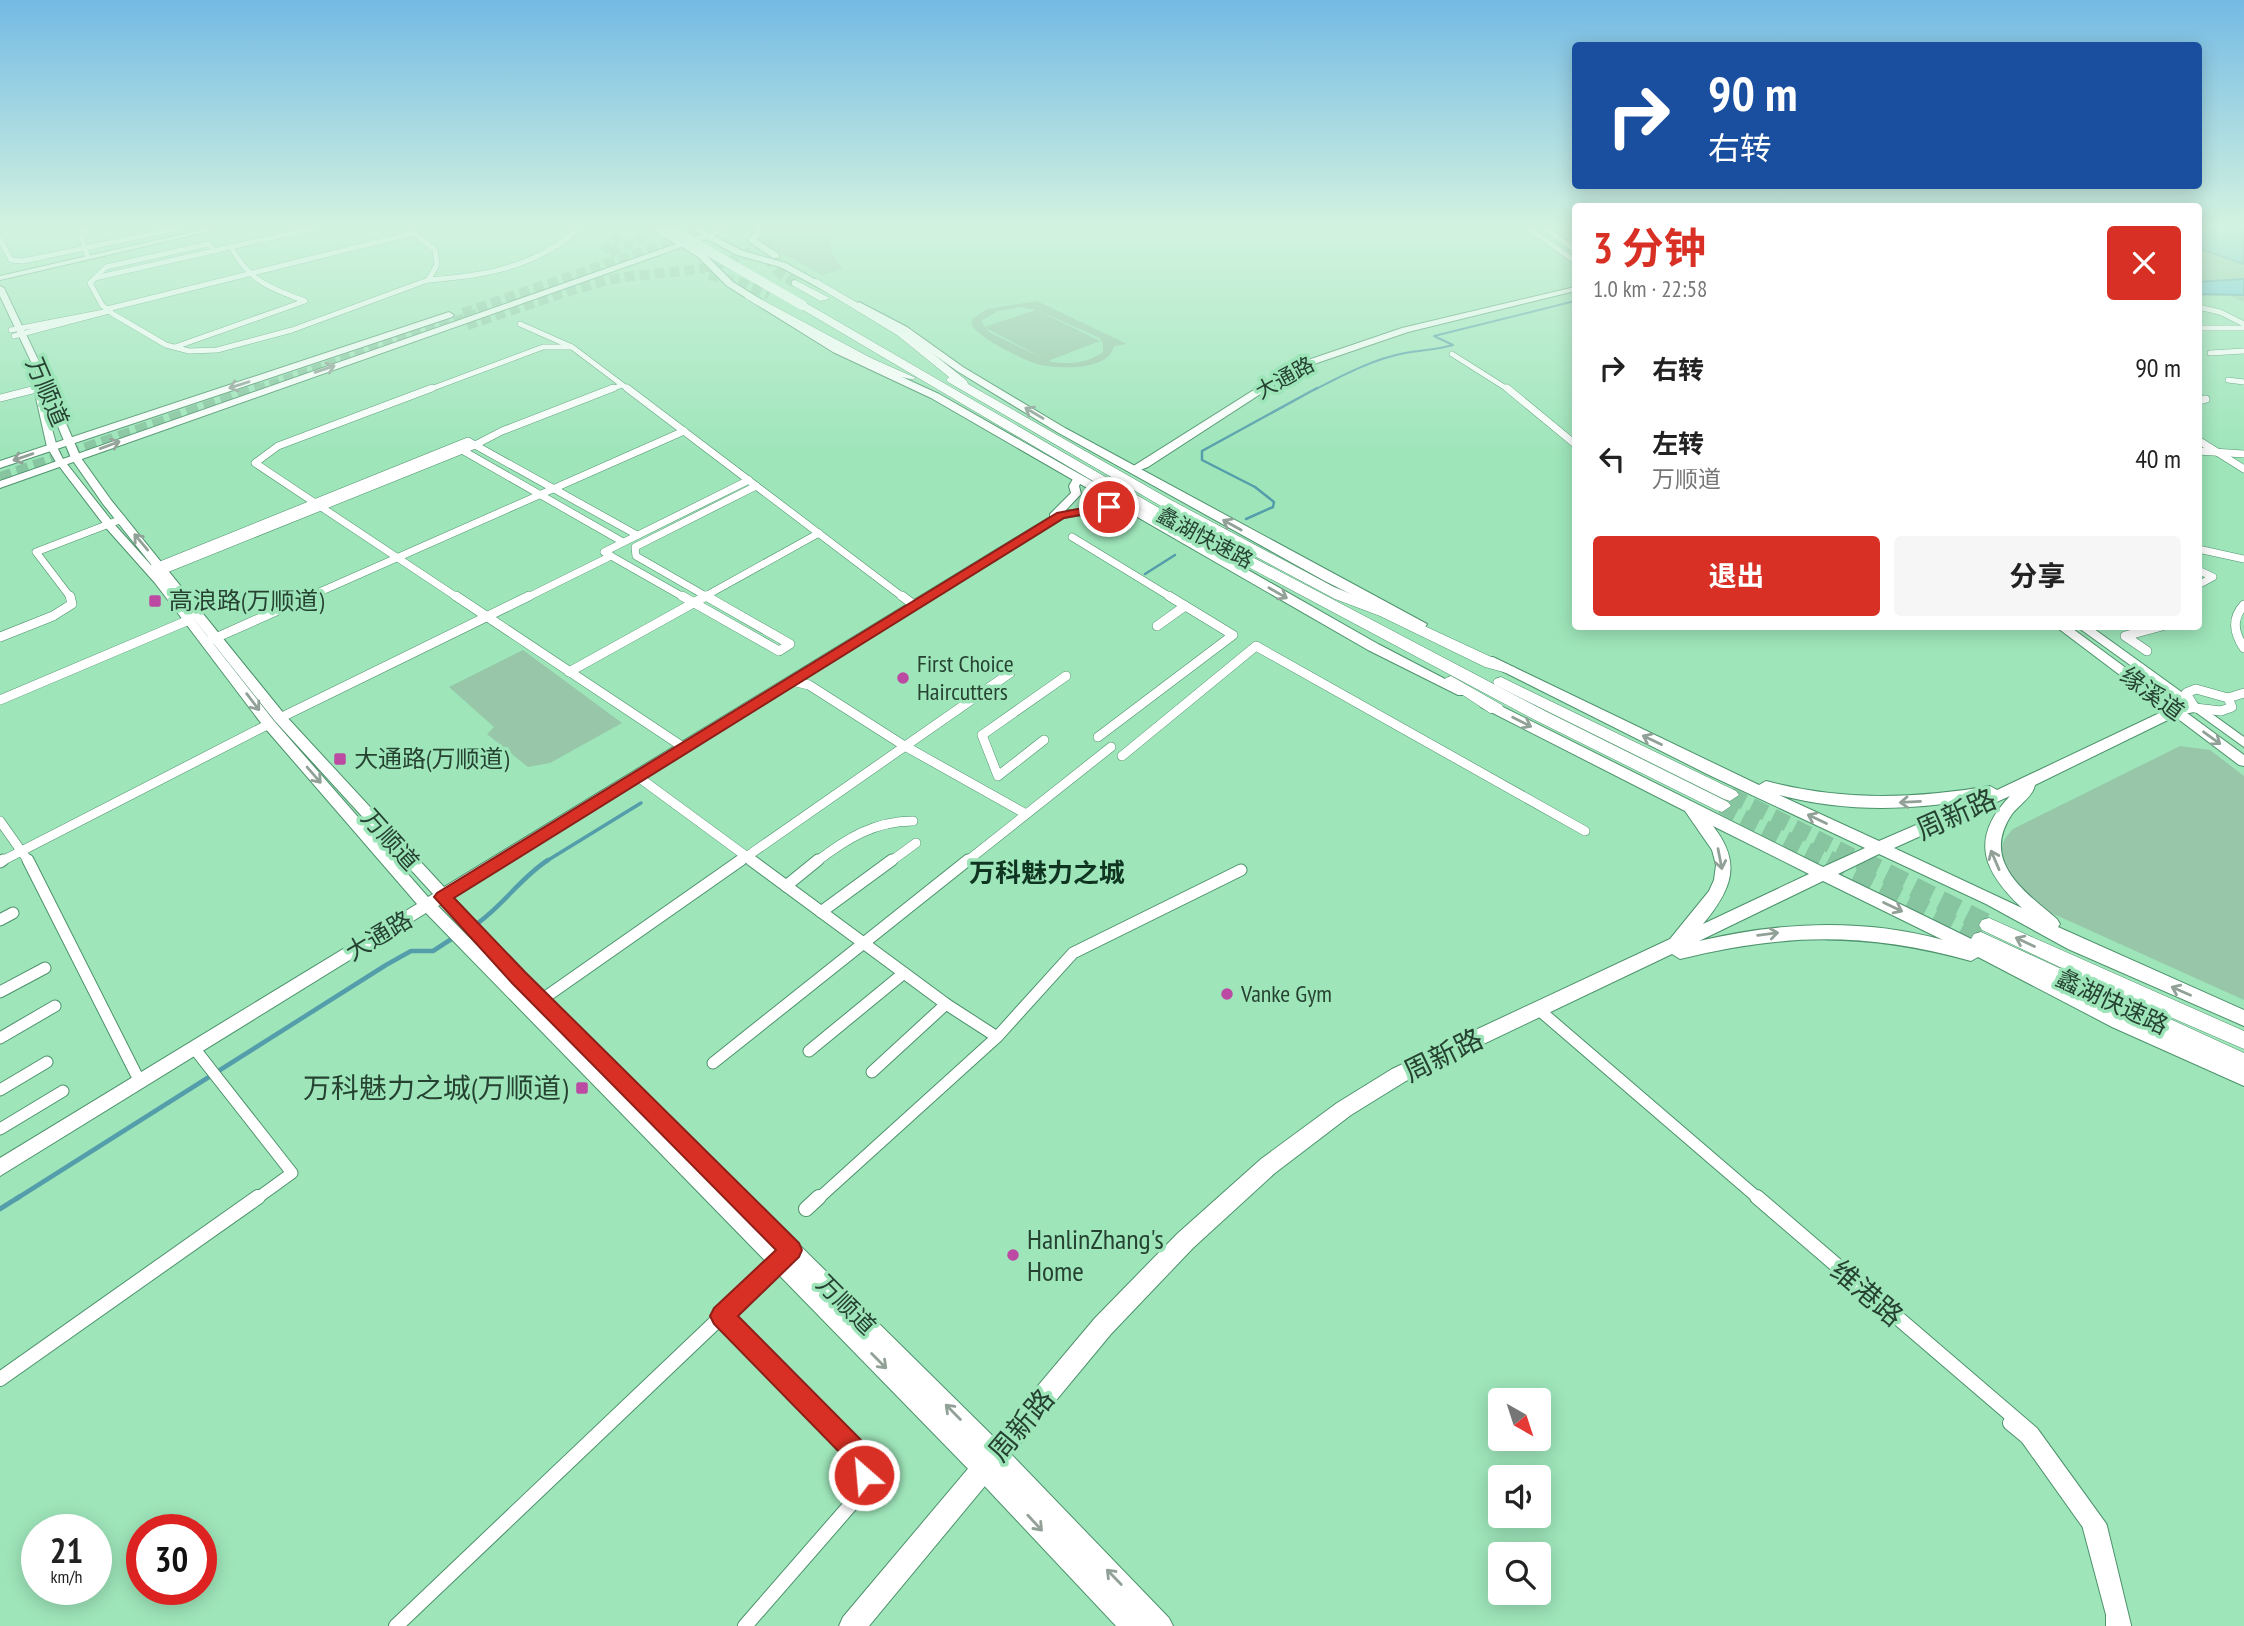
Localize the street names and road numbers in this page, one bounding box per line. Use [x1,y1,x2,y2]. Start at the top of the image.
street label: 大通路 [1251,350,1319,405]
street label: 万顺道 [19,353,76,431]
street label: 蠡湖快速路 [1153,501,1258,574]
street label: 缘溪道 [2114,660,2191,727]
street label: 周新路 [1910,780,2002,848]
street label: 万顺道 [355,803,426,877]
street label: 大通路 [340,904,418,967]
street label: 蠡湖快速路 [2051,962,2173,1041]
street label: 周新路 [1397,1020,1489,1090]
street label: 维港路 [1823,1251,1911,1334]
street label: 万顺道 [810,1268,883,1341]
street label: 周新路 [979,1381,1062,1469]

